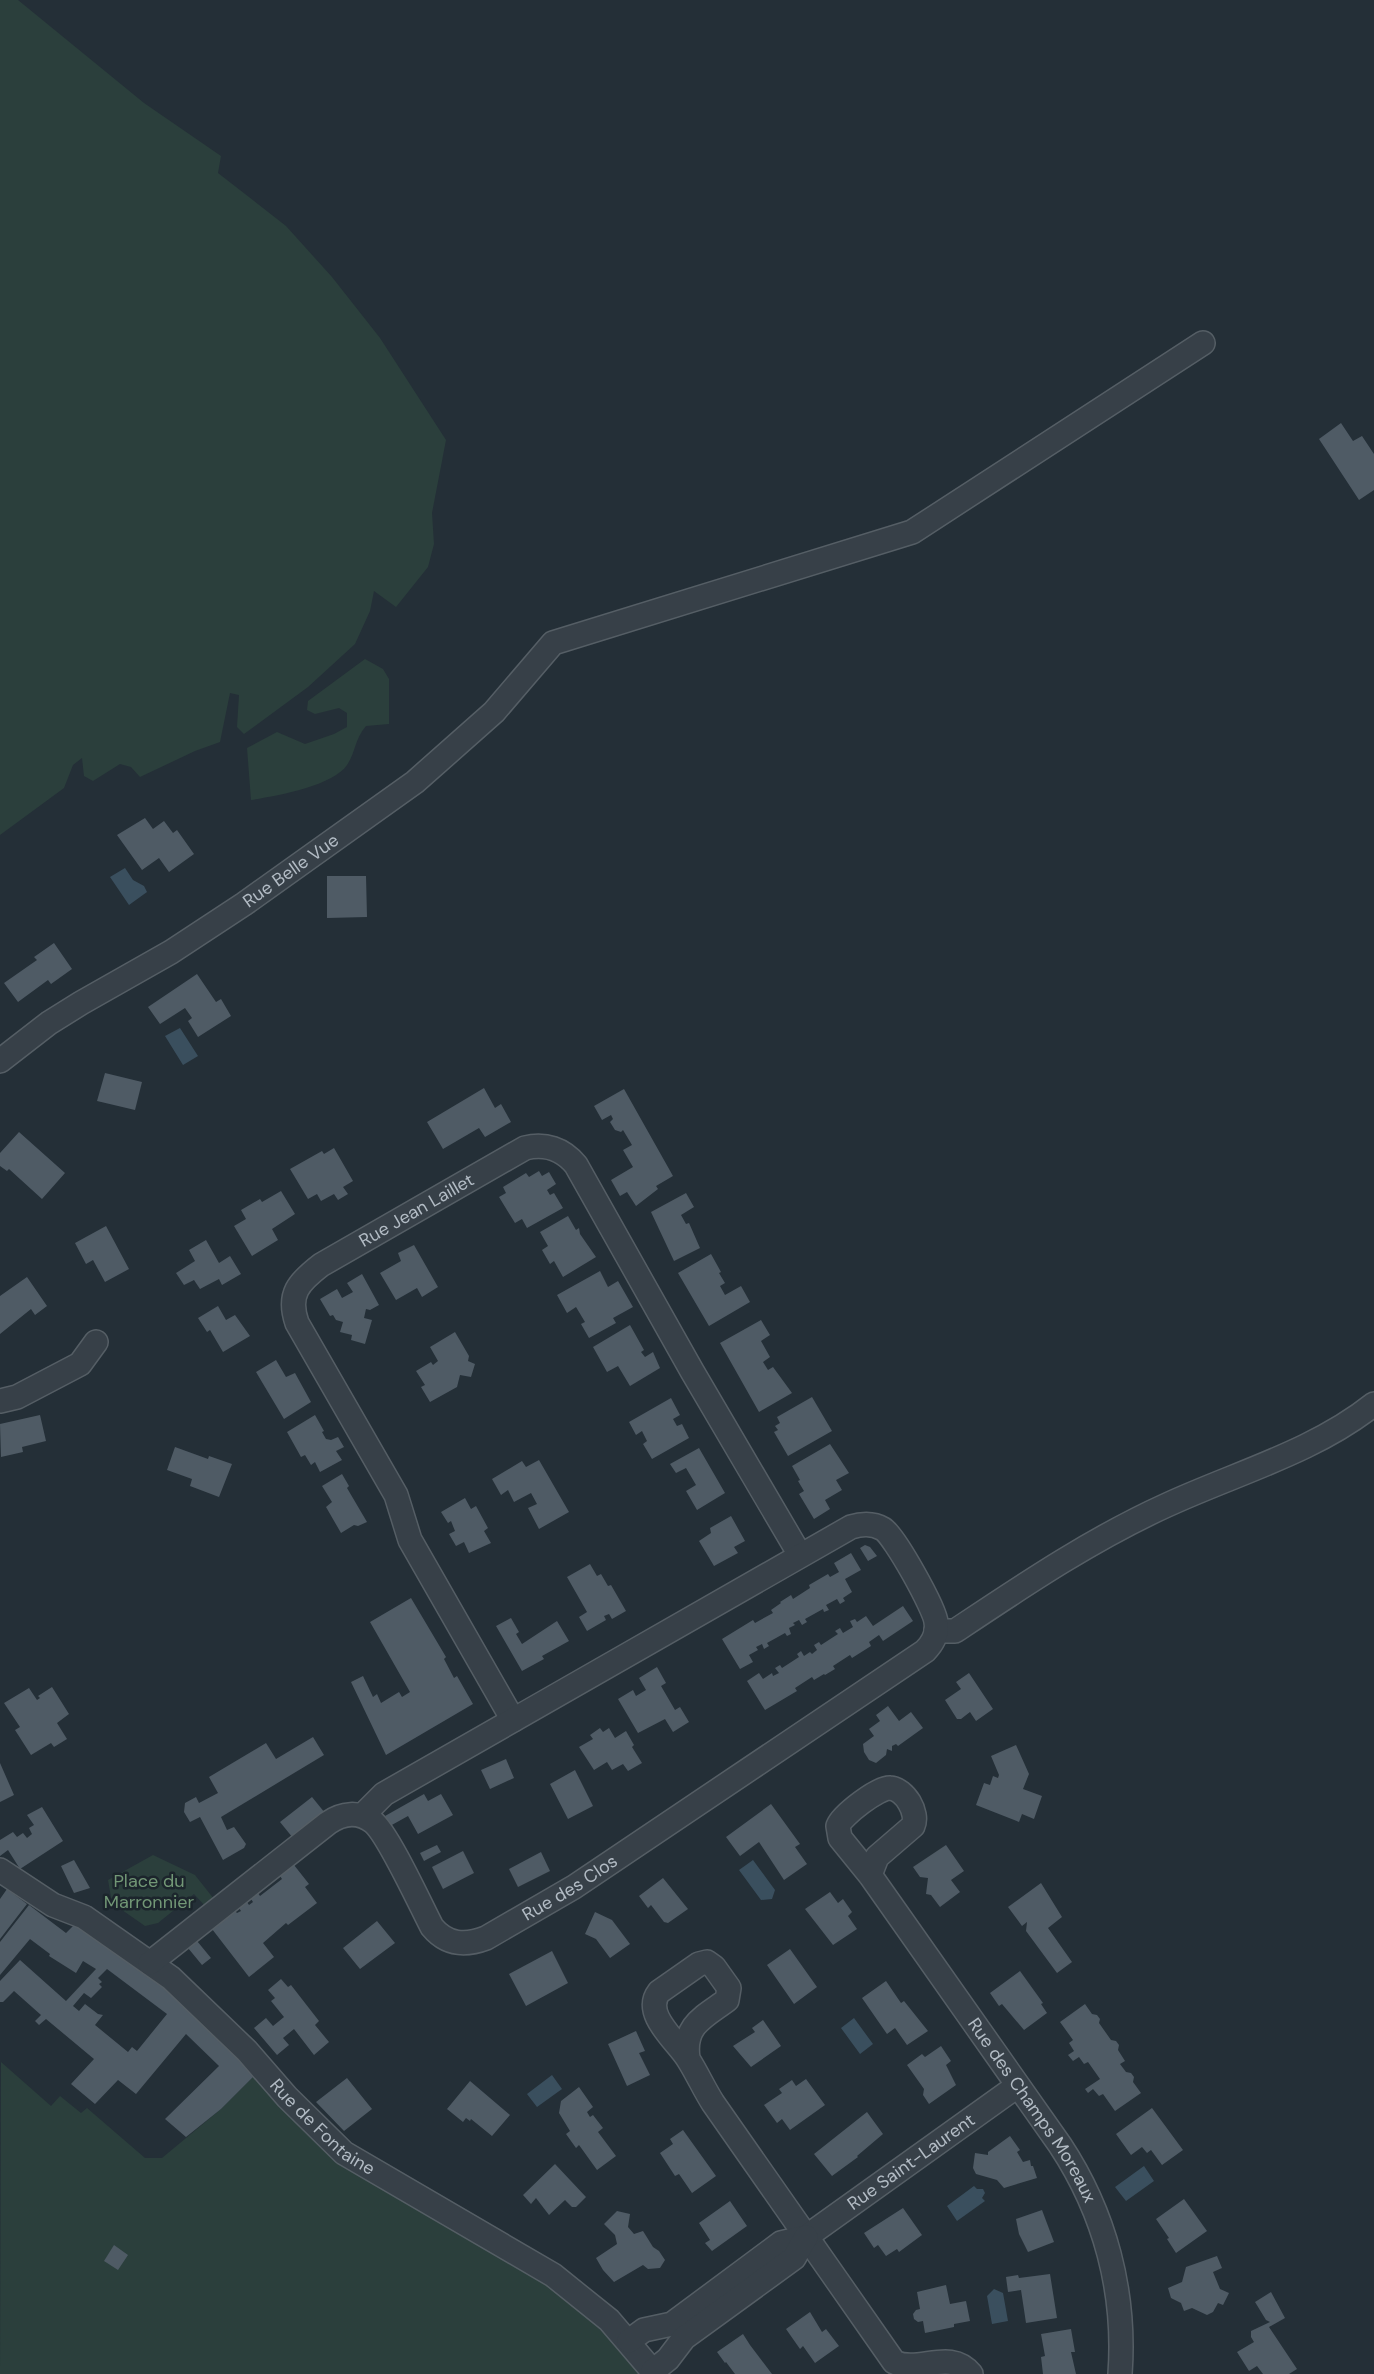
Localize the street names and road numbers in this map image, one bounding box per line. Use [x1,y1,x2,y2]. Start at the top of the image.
street label: Rue Belle Vue [238,828,344,913]
street label: Rue Jean Laillet [355,1168,478,1253]
street label: Rue des Clos [518,1849,622,1927]
street label: Rue des Champs Moreaux [962,2013,1102,2206]
street label: Rue de Fontaine [264,2074,379,2180]
street label: Rue Saint-Laurent [843,2108,980,2216]

